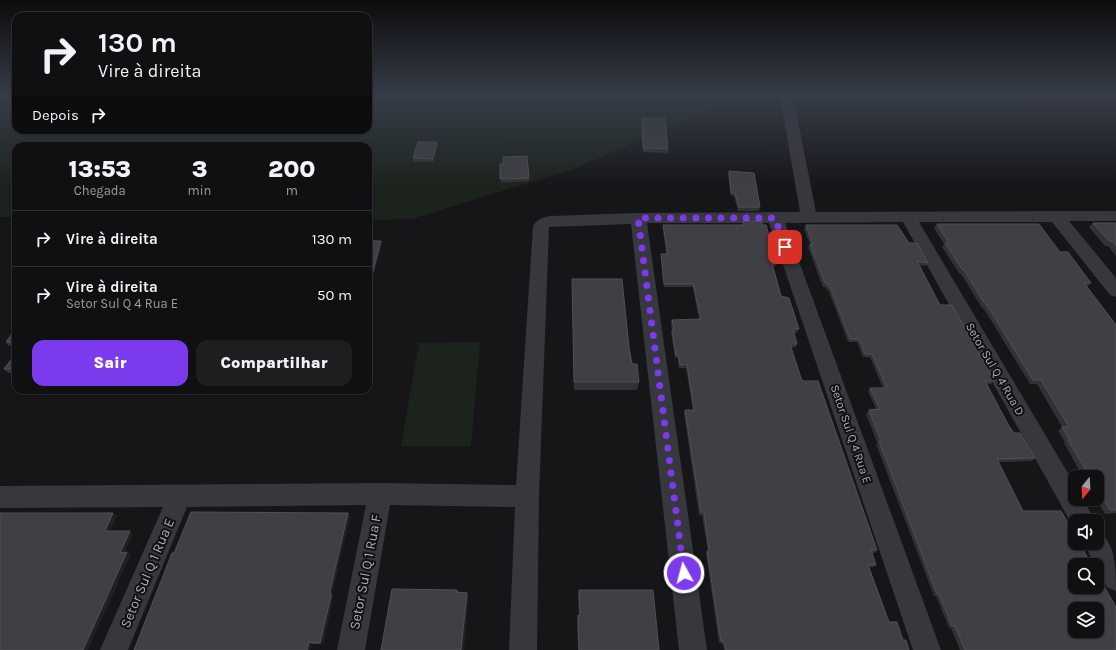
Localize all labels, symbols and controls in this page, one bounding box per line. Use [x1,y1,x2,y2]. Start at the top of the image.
text: 130 m [98,26,177,59]
icon: right [32,28,84,80]
text: Vire à direita [98,60,202,82]
icon: right [87,104,109,126]
text: Depois [32,106,79,124]
text: 13:53 [69,155,131,183]
text: 3 [192,155,207,183]
text: 200 [268,155,315,183]
text: Chegada [74,183,126,198]
text: min [188,183,211,198]
text: m [286,183,298,198]
icon: right [32,228,54,250]
text: Vire à direita [66,230,158,248]
text: 130 m [312,230,352,248]
pin [768,230,802,264]
icon: arrive [774,236,796,258]
text: Vire à direita [66,278,158,296]
icon: right [32,284,54,306]
text: 50 m [317,286,352,304]
text: Setor Sul Q 4 Rua E [66,296,178,311]
street label: Setor Sul Q 4 Rua D [963,320,1027,418]
button: Sair [32,340,188,386]
button: Compartilhar [196,340,352,386]
street label: Setor Sul Q 4 Rua E [828,383,874,485]
north arrow [1068,470,1104,506]
map controls [1068,470,1104,638]
street label: Setor Sul Q 1 Rua F [346,513,385,631]
button: sound [1068,514,1104,550]
street label: Setor Sul Q 1 Rua E [117,516,178,631]
position arrow [663,552,705,594]
button: search [1068,558,1104,594]
button: layers [1068,602,1104,638]

